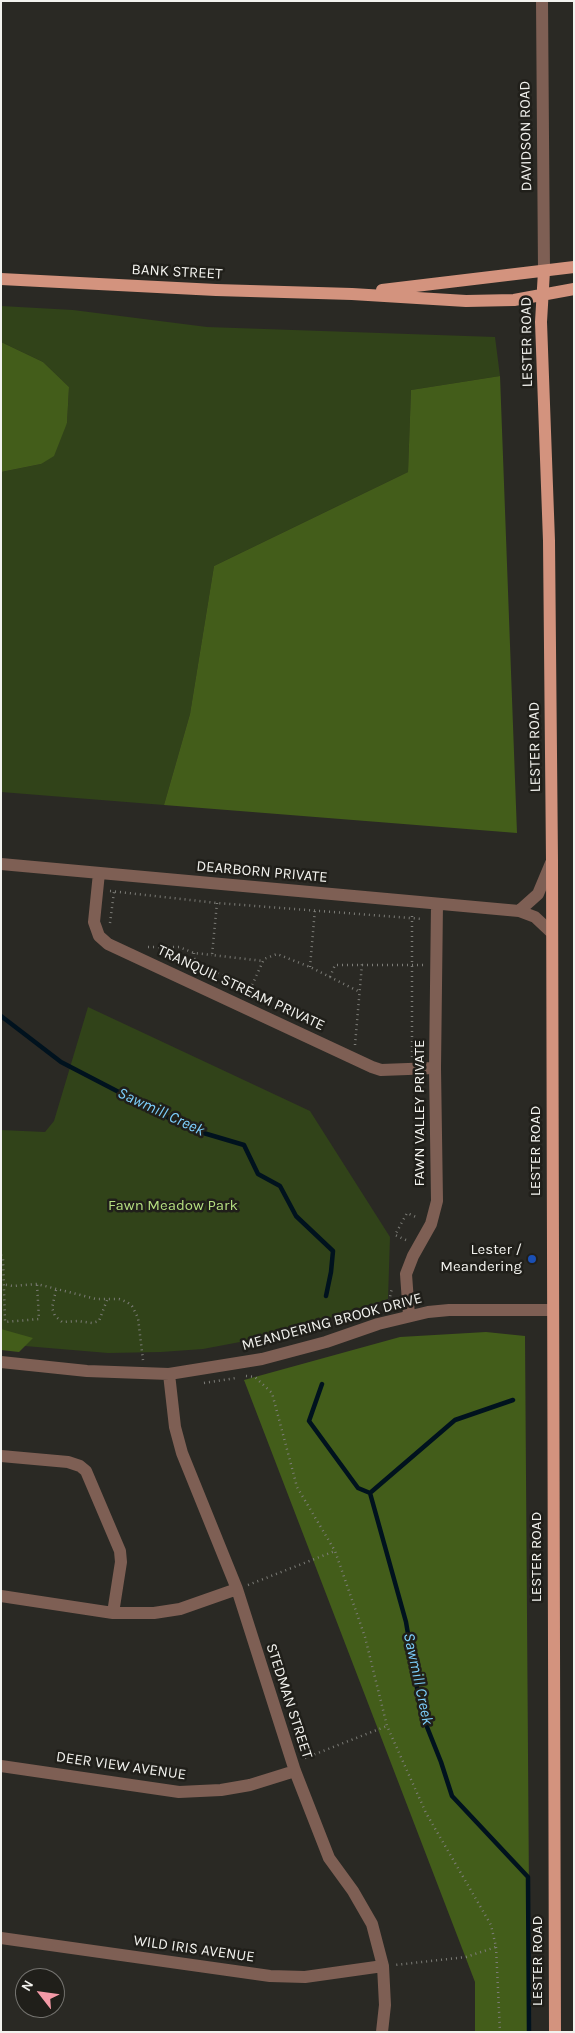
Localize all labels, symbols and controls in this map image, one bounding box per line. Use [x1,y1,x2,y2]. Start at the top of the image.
street label: DAVIDSON ROAD [516,81,536,191]
street label: BANK STREET [131,261,223,283]
street label: LESTER ROAD [517,297,537,387]
street label: LESTER ROAD [525,702,545,792]
street label: DEARBORN PRIVATE [196,857,328,887]
street label: TRANQUIL STREAM PRIVATE [154,941,328,1035]
street label: FAWN VALLEY PRIVATE [411,1040,429,1186]
water label: Sawmill Creek [114,1083,208,1141]
street label: LESTER ROAD [527,1106,545,1196]
park label: Fawn Meadow Park [108,1197,238,1215]
place label: Lester / Meandering [440,1241,522,1276]
marker: Lester / Meandering [526,1253,538,1265]
street label: MEANDERING BROOK DRIVE [240,1289,424,1355]
street label: LESTER ROAD [528,1512,546,1602]
water label: Sawmill Creek [399,1631,437,1727]
street label: STEDMAN STREET [262,1641,316,1761]
street label: DEER VIEW AVENUE [55,1748,187,1784]
street label: LESTER ROAD [529,1916,547,2006]
street label: WILD IRIS AVENUE [132,1932,256,1966]
north arrow [15,1968,65,2018]
text: N [18,1977,37,1994]

